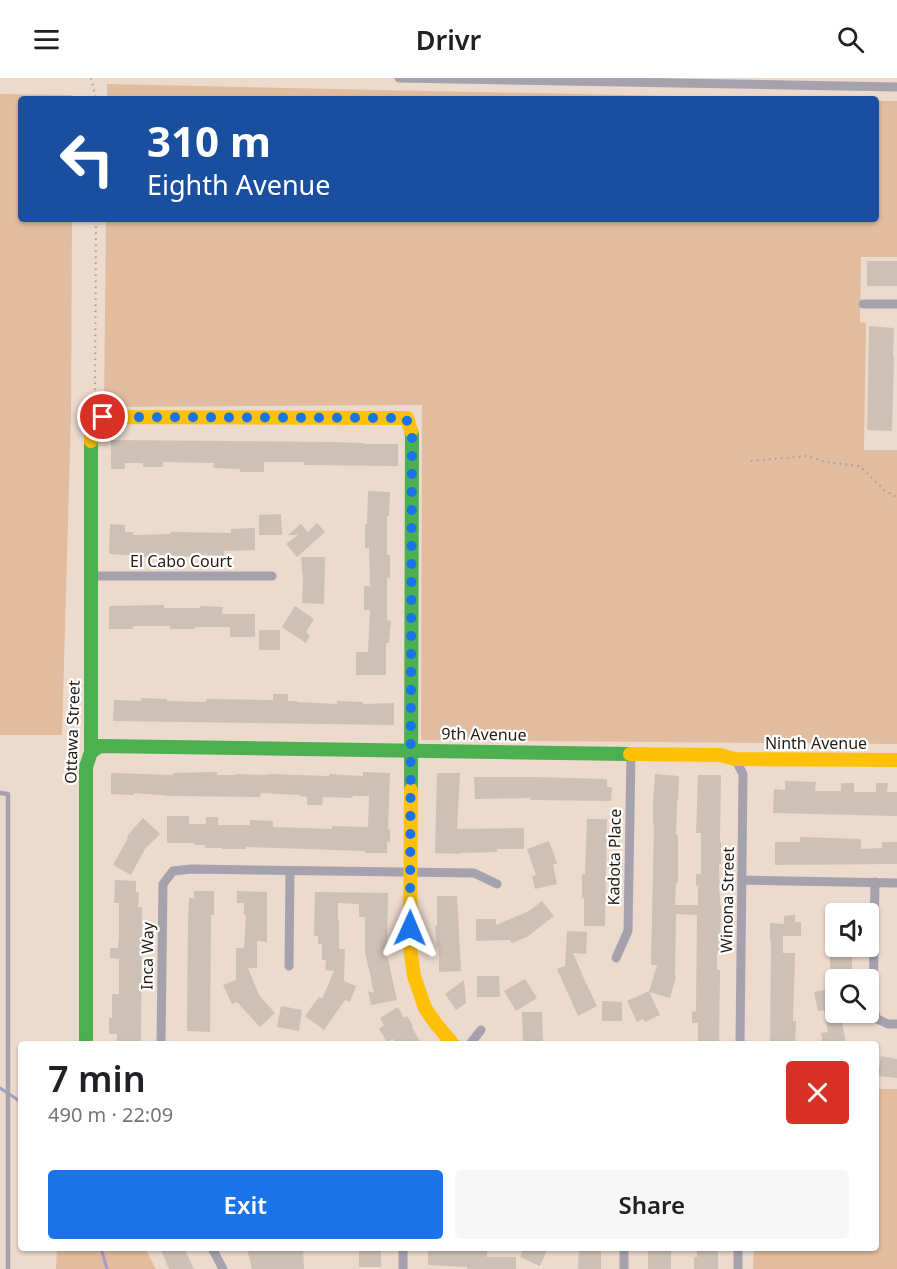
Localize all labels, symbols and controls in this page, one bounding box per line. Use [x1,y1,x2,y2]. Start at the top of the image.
text: Drivr [416,21,481,58]
icon: menu [30,23,63,56]
icon: search [834,23,867,56]
text: 310 m [147,112,271,169]
icon: left [48,120,126,198]
text: Eighth Avenue [147,166,331,203]
pin [77,391,128,442]
icon: arrive [86,400,119,433]
street label: El Cabo Court [130,550,232,572]
street label: Ottawa Street [59,680,85,784]
street label: 9th Avenue [441,722,527,746]
street label: Ninth Avenue [765,732,867,754]
street label: Kadota Place [602,808,626,906]
street label: Winona Street [715,846,739,953]
position arrow [378,896,442,960]
map controls [825,903,879,1023]
button: sound [825,903,879,957]
street label: Inca Way [135,921,159,990]
button: search [825,969,879,1023]
text: 7 min [48,1054,146,1103]
button: close [786,1061,849,1124]
text: 490 m · 22:09 [48,1101,173,1128]
button: Exit [48,1170,443,1239]
button: Share [455,1170,849,1239]

